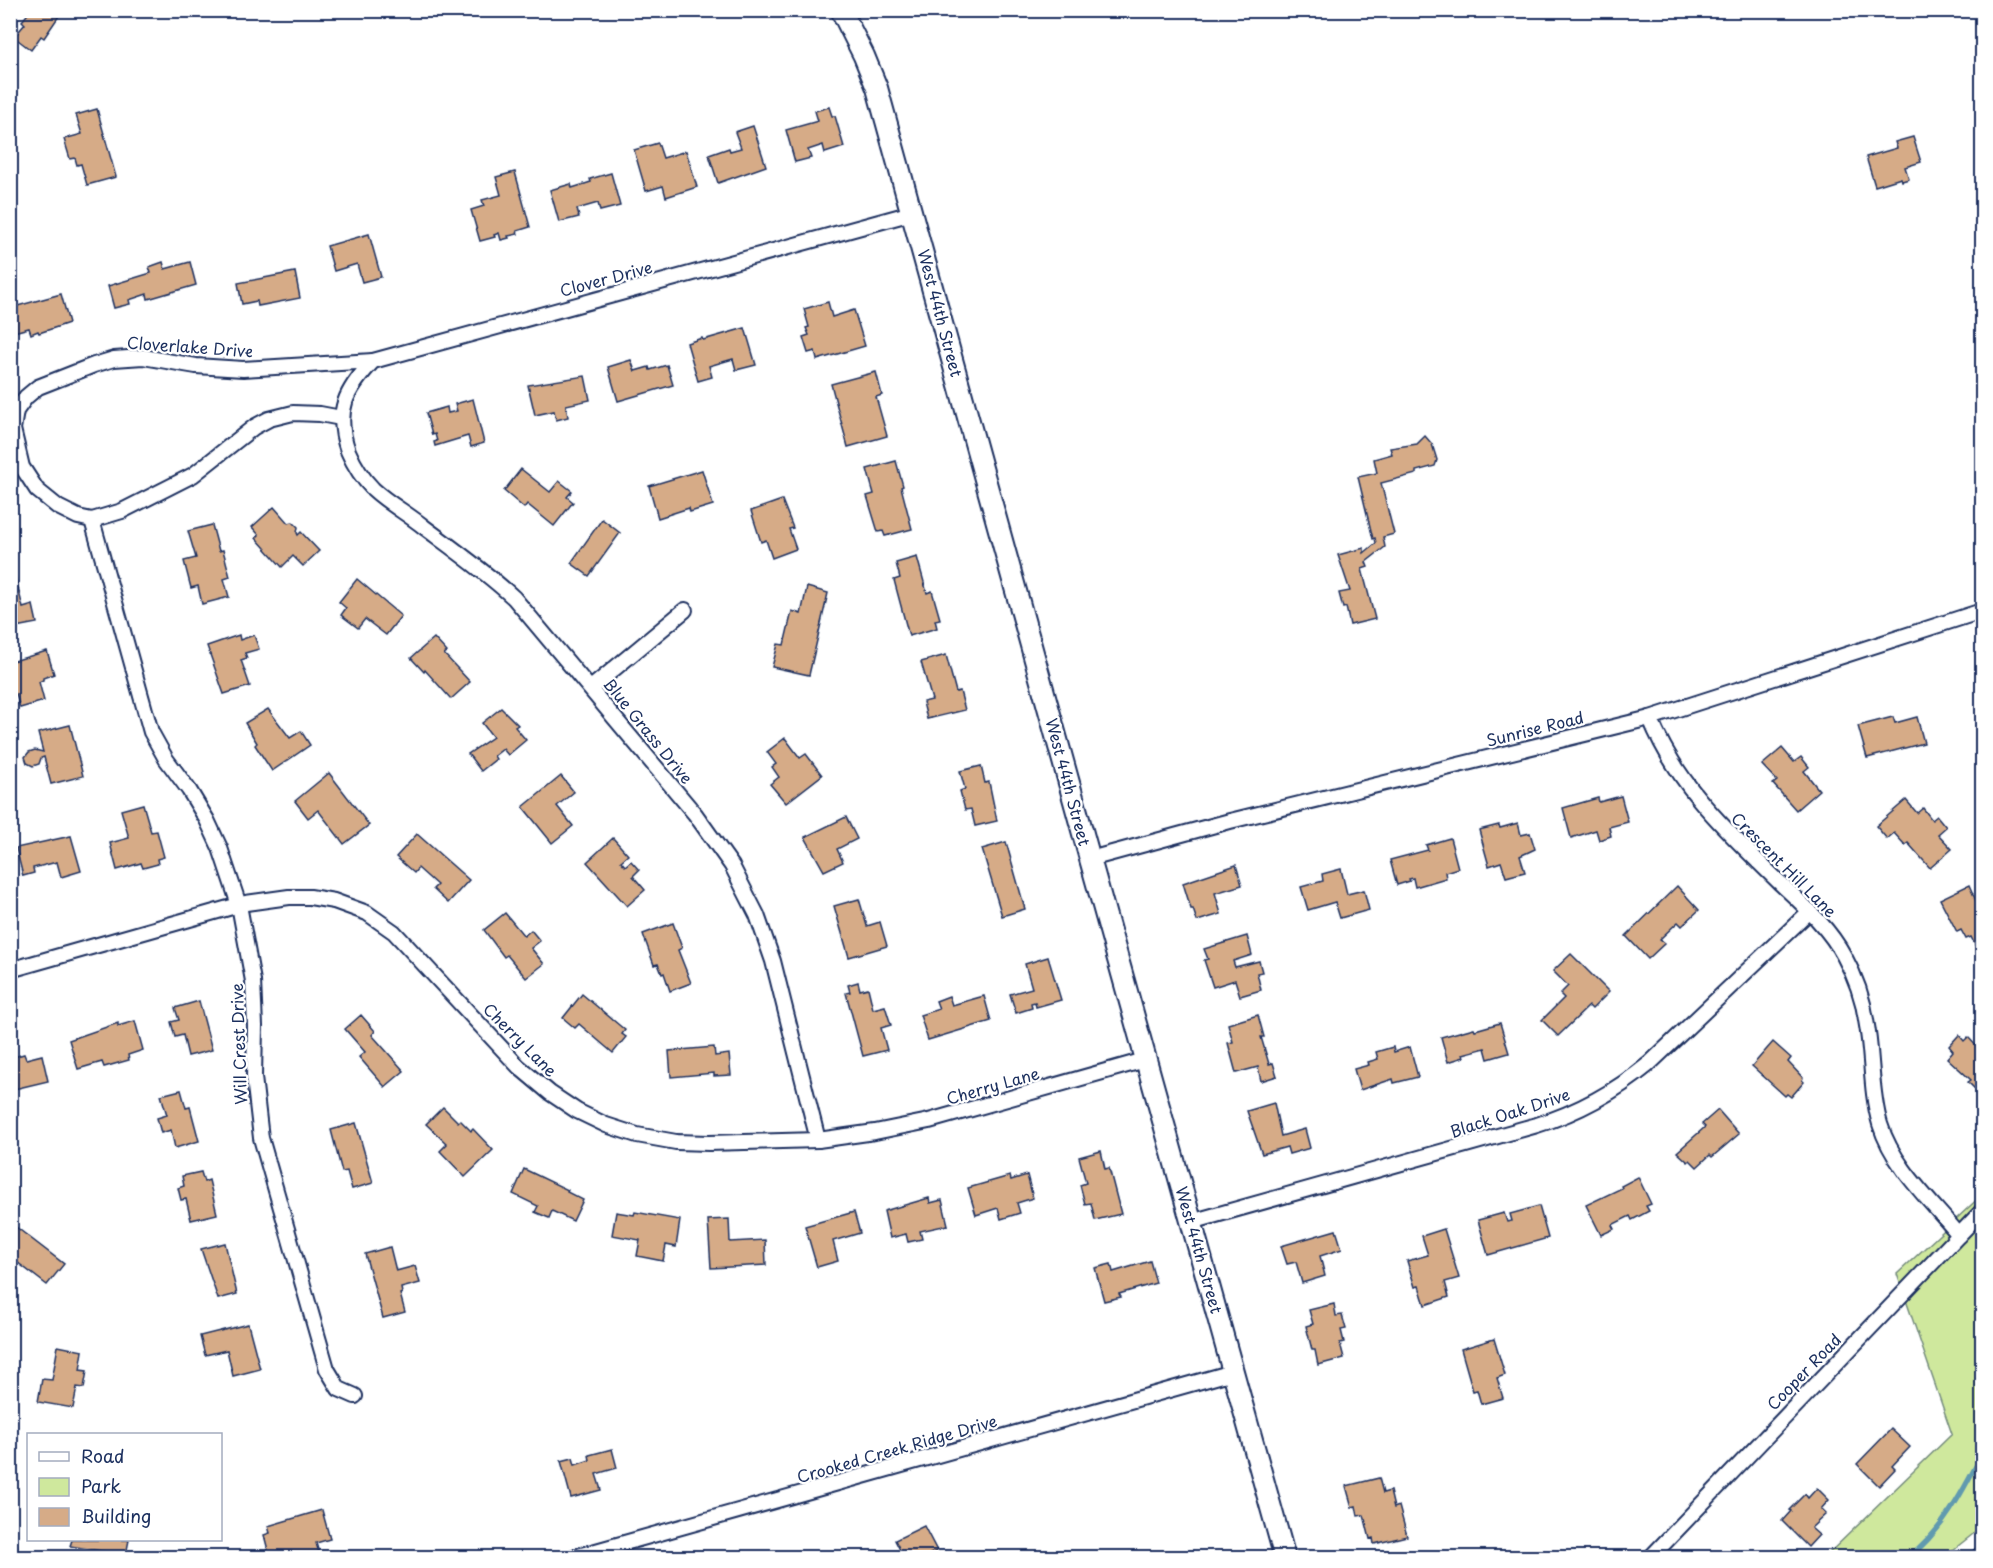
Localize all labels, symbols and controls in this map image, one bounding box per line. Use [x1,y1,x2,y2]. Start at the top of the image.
street label: West 44th Street [912,246,970,380]
street label: Clover Drive [557,254,655,302]
street label: Cloverlake Drive [126,330,254,362]
street label: Blue Grass Drive [598,672,699,789]
street label: Sunrise Road [1483,704,1586,752]
street label: West 44th Street [1040,715,1098,849]
street label: Crescent Hill Lane [1727,806,1843,922]
street label: Will Crest Drive [224,983,252,1105]
street label: Cherry Lane [478,997,563,1082]
street label: Cherry Lane [943,1060,1042,1110]
street label: Black Oak Drive [1447,1081,1573,1143]
street label: West 44th Street [1170,1183,1230,1317]
street label: Cooper Road [1761,1328,1846,1415]
street label: Crooked Creek Ridge Drive [794,1408,1000,1488]
legend [27,1433,222,1541]
text: Road [81,1442,125,1469]
text: Park [81,1472,121,1499]
text: Building [81,1502,151,1529]

